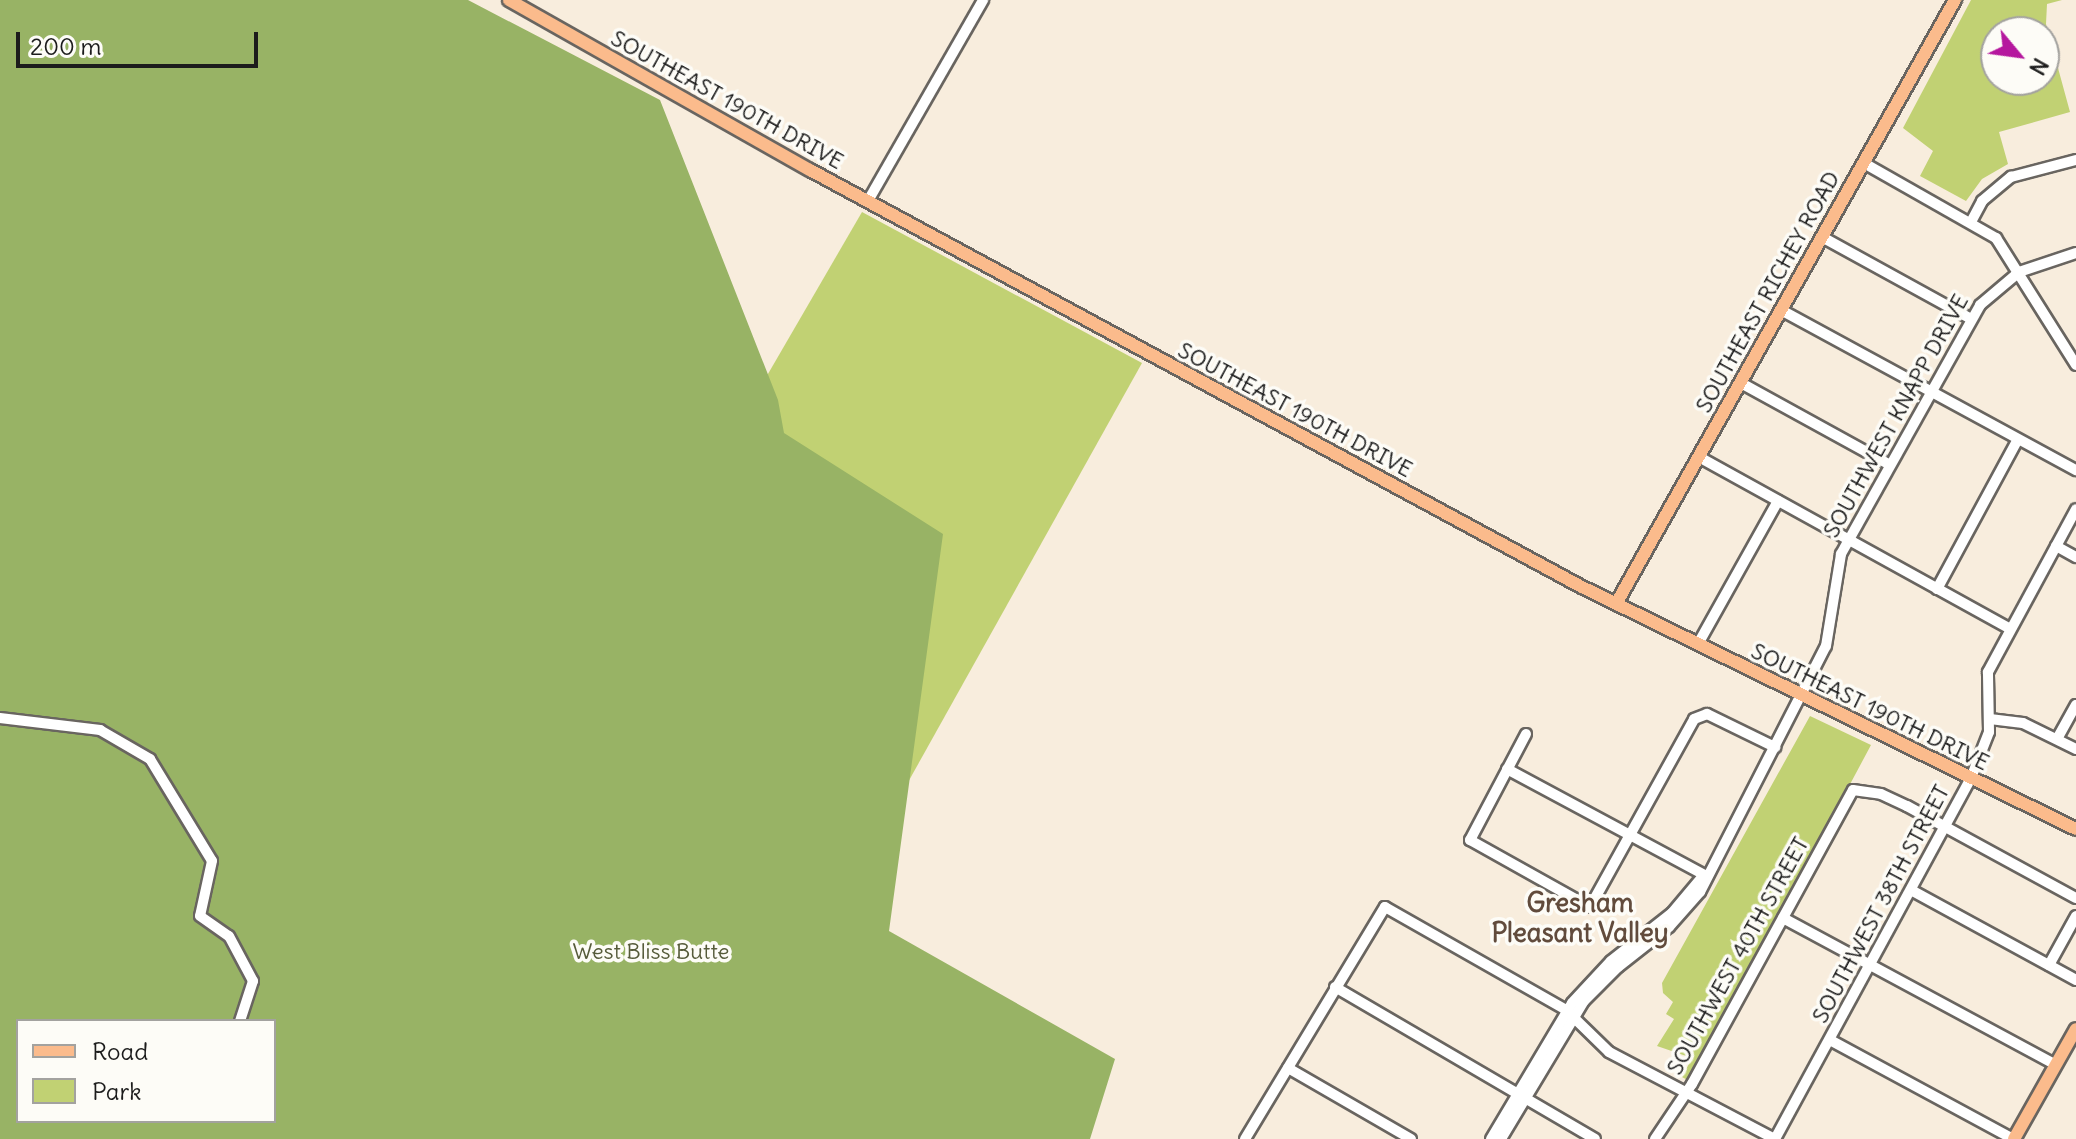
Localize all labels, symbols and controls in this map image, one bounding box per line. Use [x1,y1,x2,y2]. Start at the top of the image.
scale bar [20,16,262,66]
north arrow [1980,16,2060,96]
street label: SOUTHEAST 190TH DRIVE [606,25,848,175]
text: 200 m [30,31,102,61]
text: N [2023,53,2055,80]
street label: SOUTHEAST RICHEY ROAD [1691,167,1845,417]
street label: SOUTHWEST KNAPP DRIVE [1818,290,1974,542]
street label: SOUTHEAST 190TH DRIVE [1173,337,1417,483]
street label: SOUTHEAST 190TH DRIVE [1747,638,1993,776]
street label: SOUTHWEST 38TH STREET [1807,781,1955,1027]
street label: SOUTHWEST 40TH STREET [1662,833,1814,1079]
district label: Gresham Pleasant Valley [1491,887,1669,948]
park label: West Bliss Butte [573,939,729,965]
legend [16,1019,276,1123]
text: Road [92,1036,148,1066]
text: Park [92,1076,142,1106]

